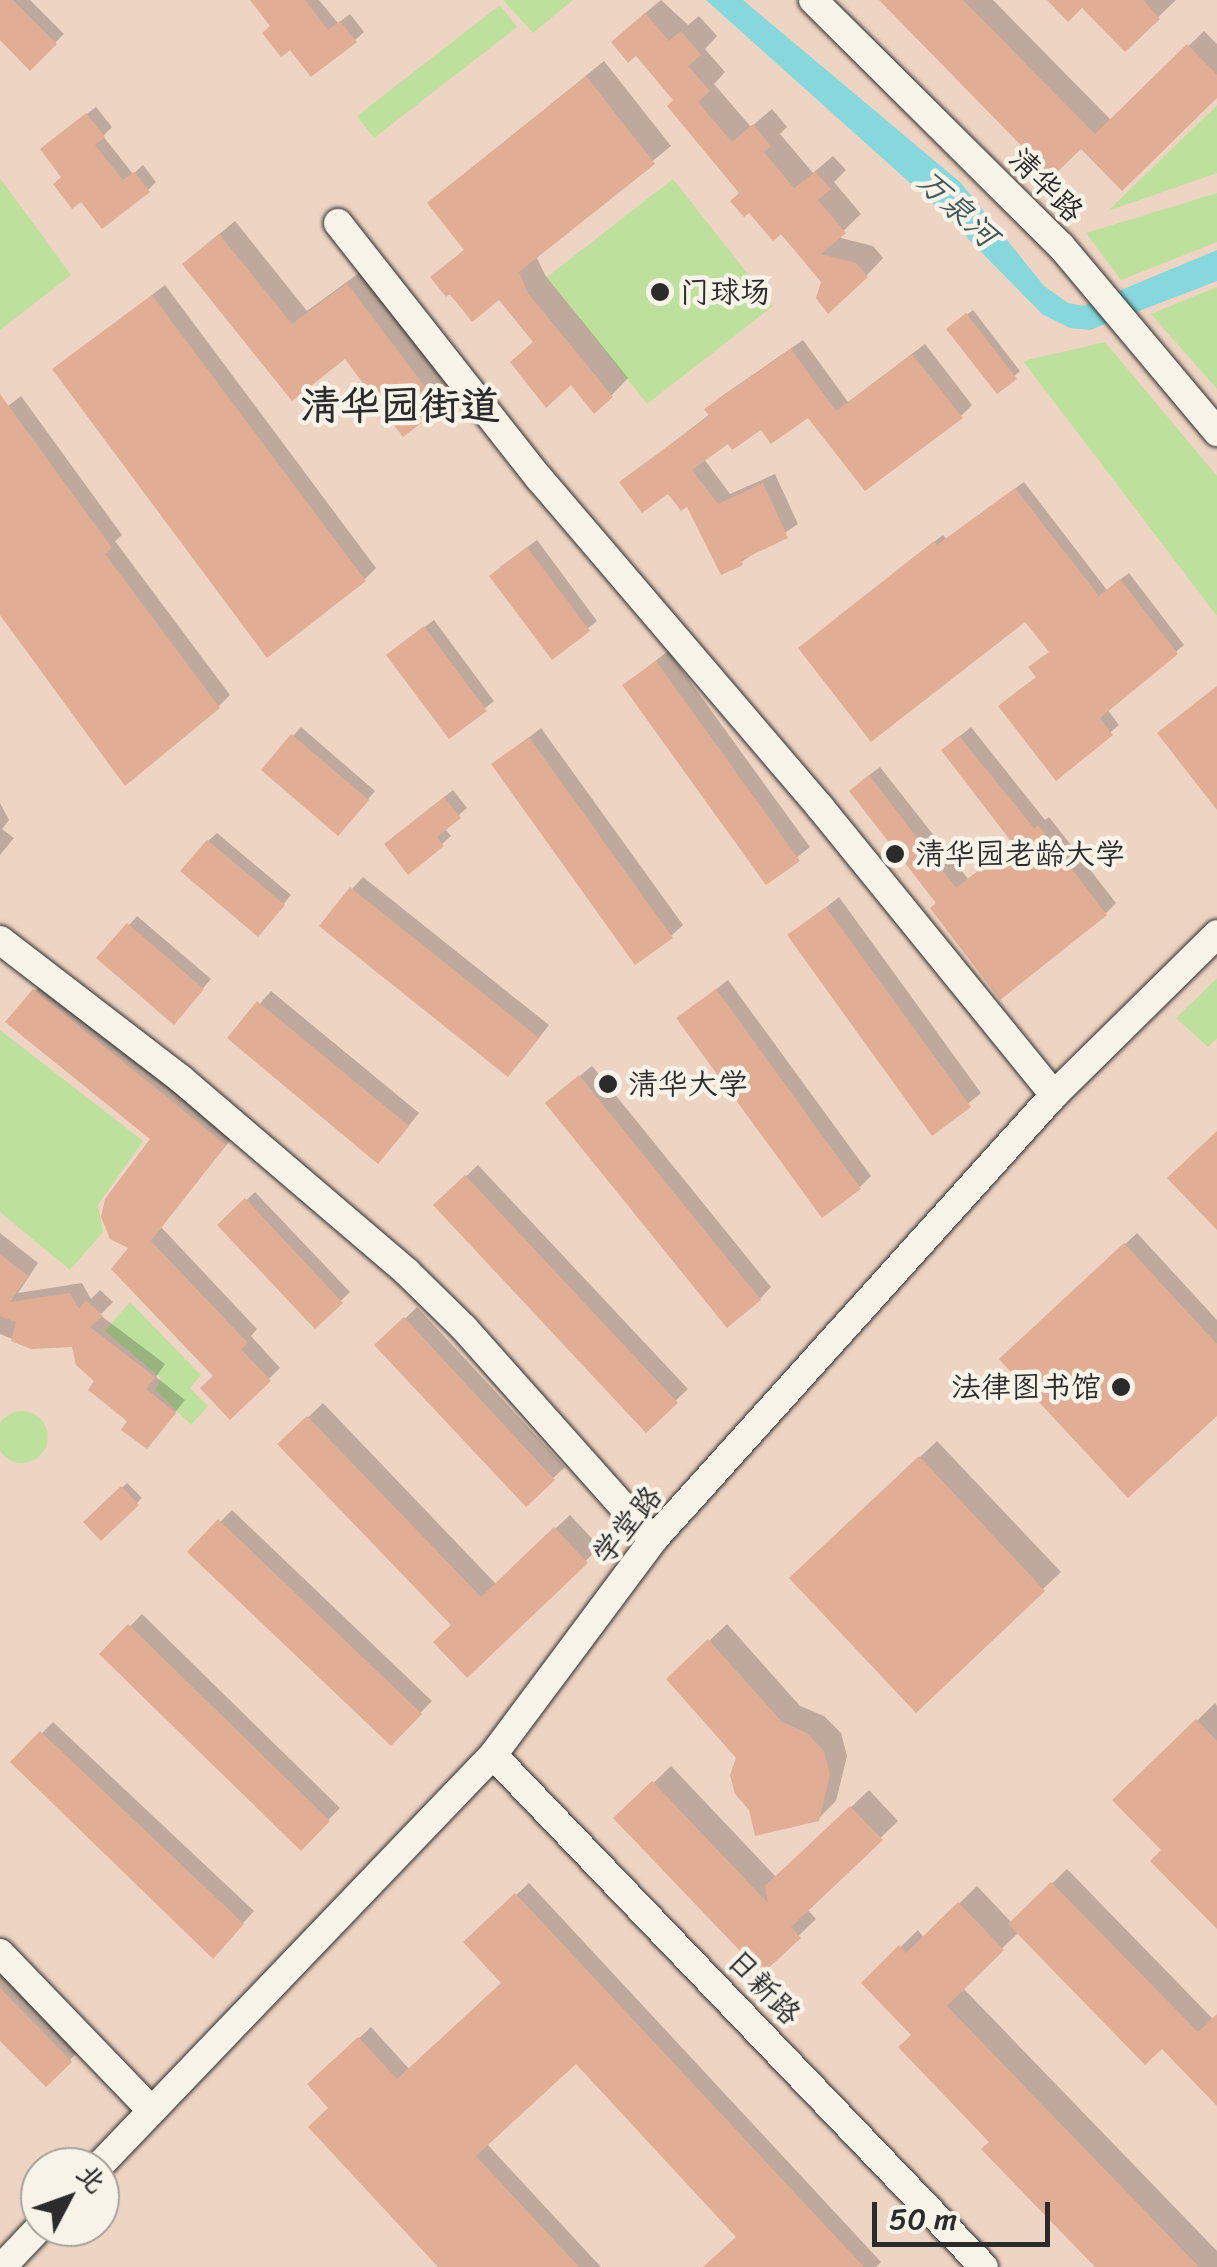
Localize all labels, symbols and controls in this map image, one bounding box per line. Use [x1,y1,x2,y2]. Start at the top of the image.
street label: 清华路 [1001,140,1091,230]
water label: 万泉河 [909,162,1005,256]
place label: 门球场 [680,274,770,310]
marker: 门球场 [649,281,671,303]
district label: 清华园街道 [300,382,500,430]
place label: 清华园老龄大学 [915,836,1125,872]
marker: 清华园老龄大学 [884,843,906,865]
place label: 清华大学 [628,1066,748,1102]
marker: 清华大学 [597,1073,619,1095]
place label: 法律图书馆 [951,1369,1101,1405]
marker: 法律图书馆 [1110,1376,1132,1398]
street label: 学堂路 [585,1479,669,1571]
street label: 日新路 [720,1942,808,2032]
north arrow [20,2147,120,2247]
text: 北 [64,2152,119,2205]
scale bar [877,2182,1054,2244]
text: 50 m [889,2192,957,2246]

